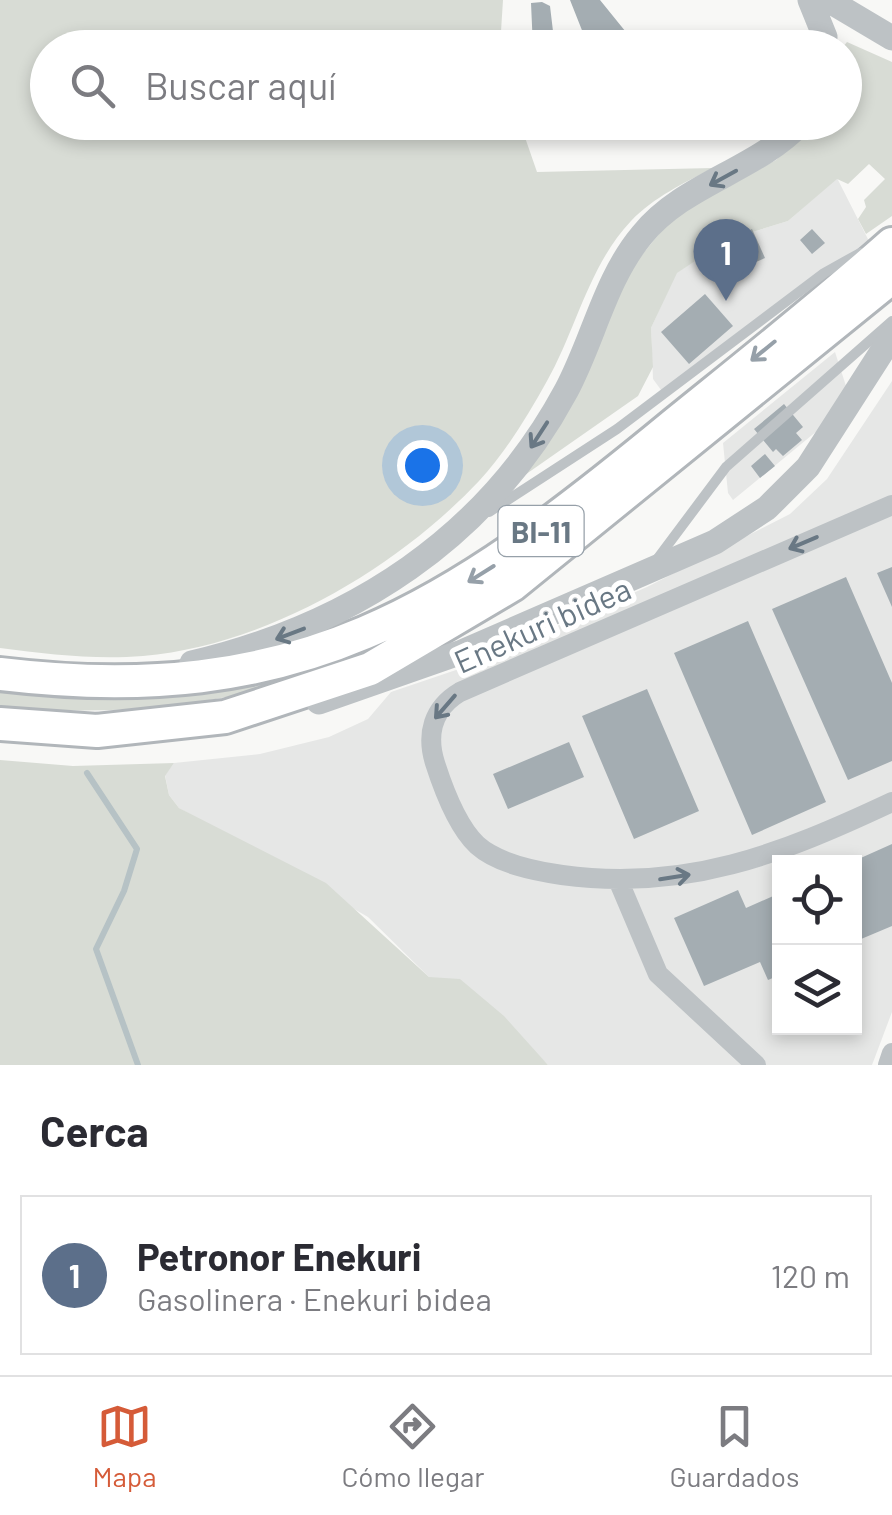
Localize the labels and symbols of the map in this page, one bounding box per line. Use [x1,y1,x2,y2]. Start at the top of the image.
one-way arrow [708,168,738,188]
pin: 1 [694,218,758,301]
one-way arrow [751,340,777,362]
one-way arrow [529,420,550,448]
your location [397,440,448,491]
road number: BI-11 [498,506,584,556]
one-way arrow [788,535,818,553]
one-way arrow [467,564,496,584]
street label: Enekuri bidea [448,568,636,680]
one-way arrow [275,626,306,644]
one-way arrow [434,694,457,719]
one-way arrow [659,867,691,885]

